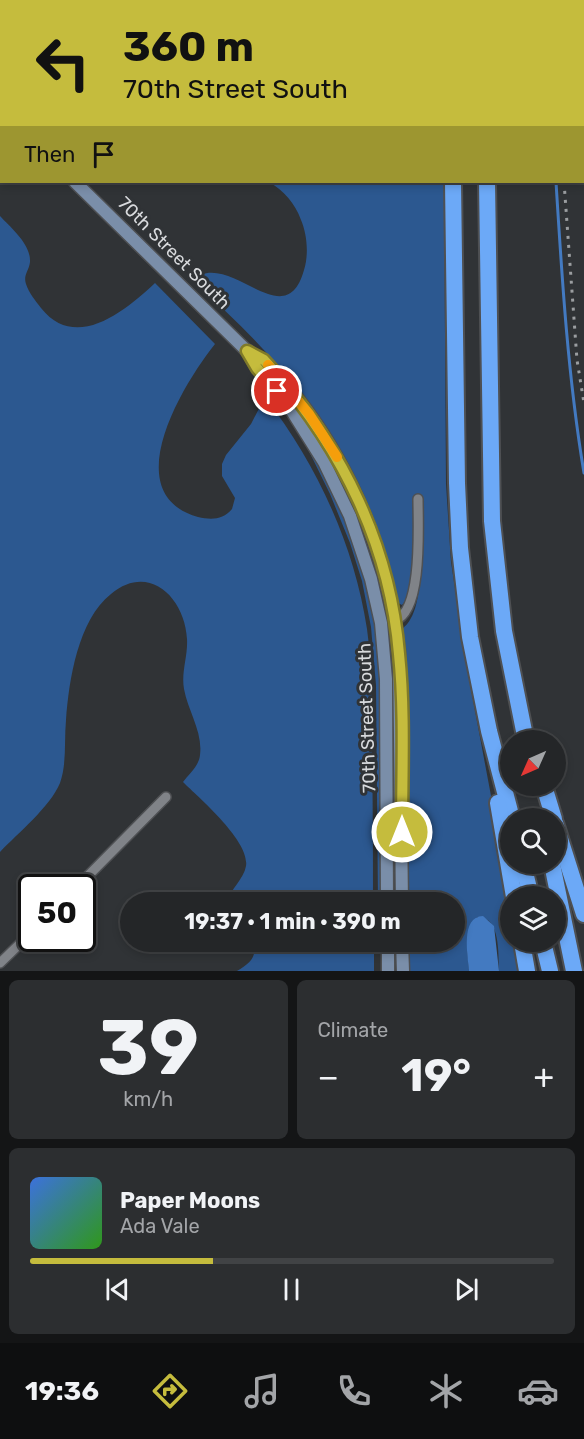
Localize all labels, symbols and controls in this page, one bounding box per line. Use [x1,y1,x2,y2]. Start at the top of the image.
text: 360 m [123,22,254,72]
icon: left [24,24,102,102]
text: 70th Street South [123,73,348,105]
icon: arrive [87,138,120,171]
text: Then [24,141,75,168]
street label: 70th Street South [113,192,235,314]
pin [251,365,302,416]
icon: arrive [260,374,293,407]
street label: 70th Street South [353,643,381,793]
north arrow [500,730,566,796]
map controls [500,730,566,952]
position arrow [370,800,434,864]
button: search [500,808,566,874]
speed limit sign: 50 [18,874,96,952]
button: layers [500,886,566,952]
text: 19:37 · 1 min · 390 m [184,908,401,935]
text: 39 [98,1001,199,1094]
text: Climate [318,1018,388,1042]
text: 19° [401,1049,471,1102]
text: − [318,1057,339,1096]
text: + [533,1057,554,1096]
text: km/h [123,1087,173,1111]
text: Paper Moons [120,1187,260,1214]
text: Ada Vale [120,1214,200,1238]
icon: previous [101,1273,134,1306]
icon: pause [275,1273,308,1306]
icon: next [450,1273,483,1306]
icon: directions [149,1370,191,1412]
icon: music [241,1370,283,1412]
icon: phone [333,1370,375,1412]
icon: climate [425,1370,467,1412]
icon: car [517,1370,559,1412]
text: 19:36 [25,1375,99,1407]

